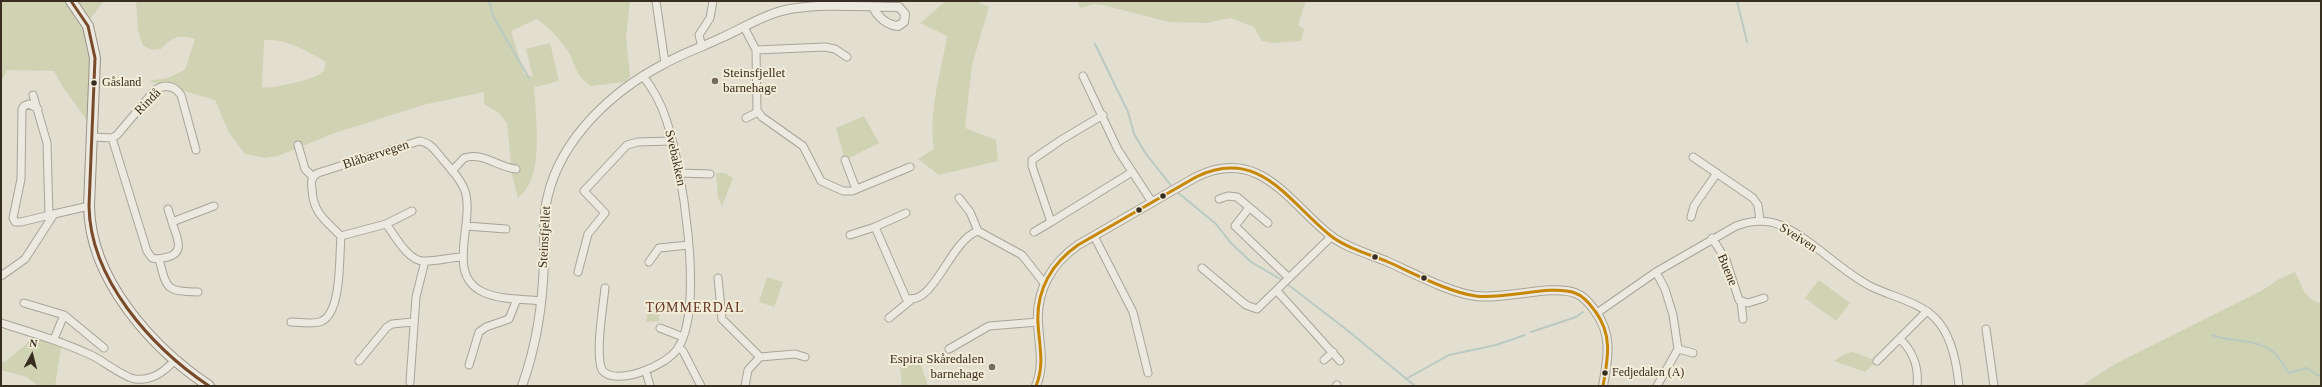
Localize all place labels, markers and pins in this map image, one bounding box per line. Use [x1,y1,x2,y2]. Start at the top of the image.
place label: Steinsfjellet barnehage [723,66,785,97]
place label: Gåsland [102,76,141,90]
marker: Steinsfjellet barnehage [710,76,720,86]
marker: Gåsland [89,78,99,88]
unlabelled marker [1158,191,1168,201]
unlabelled marker [1134,205,1144,215]
unlabelled marker [1370,252,1380,262]
unlabelled marker [1419,273,1429,283]
place label: Espira Skåredalen barnehage [890,352,984,383]
marker: Espira Skåredalen barnehage [987,362,997,372]
place label: Fedjedalen (A) [1612,366,1684,380]
marker: Fedjedalen (A) [1600,368,1610,378]

